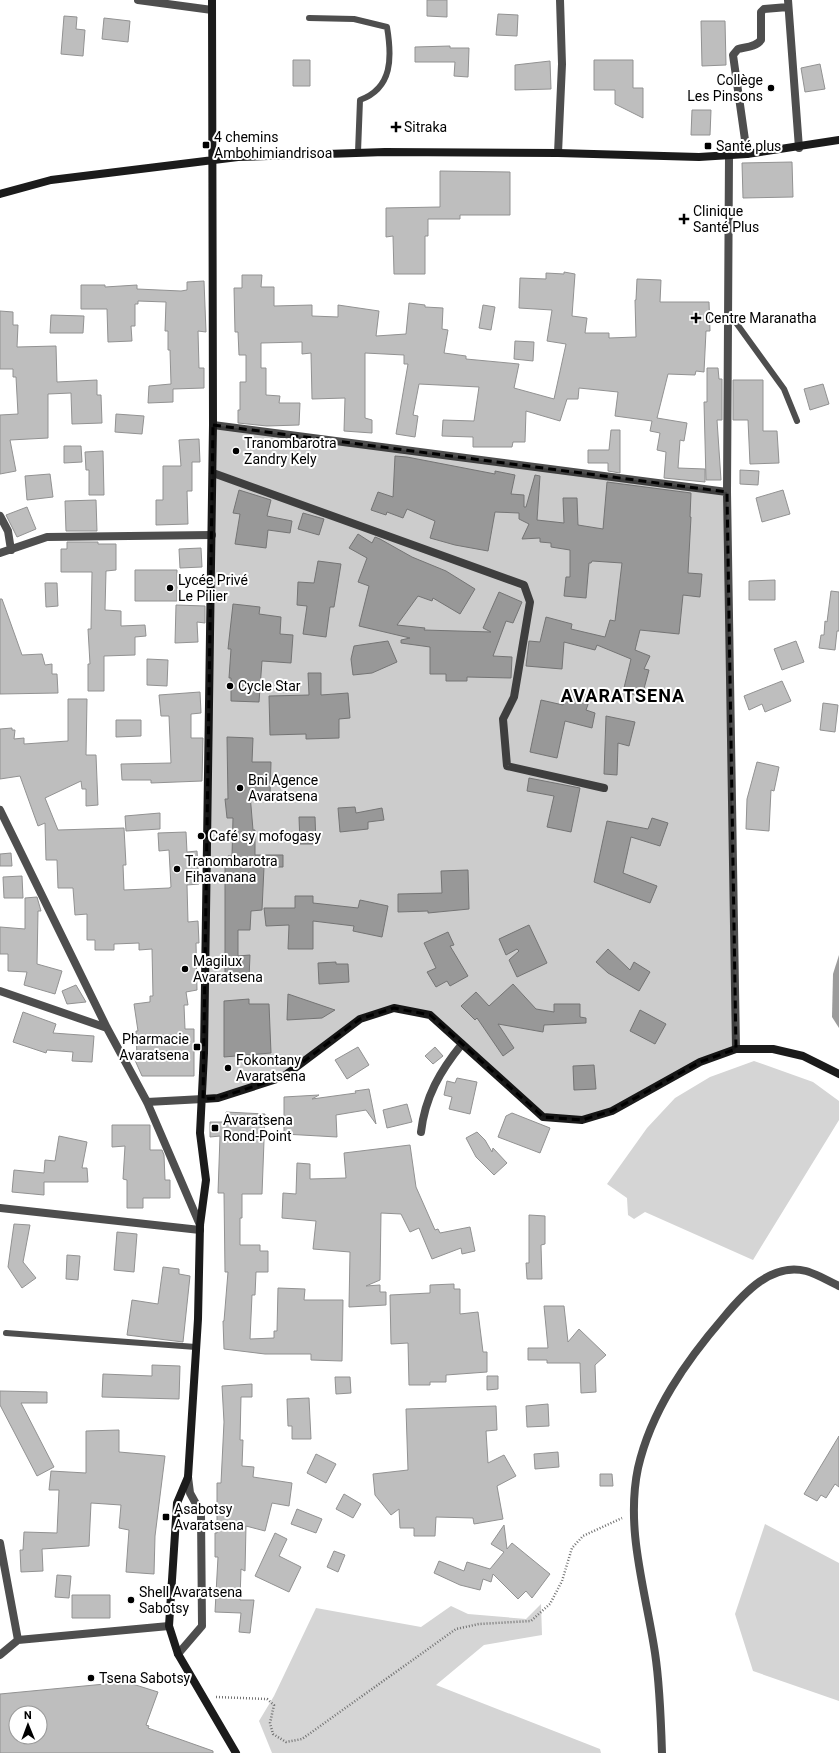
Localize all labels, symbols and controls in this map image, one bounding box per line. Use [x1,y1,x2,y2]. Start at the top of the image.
place label: Collège Les Pinsons [687,72,763,104]
marker: Collège Les Pinsons [766,83,776,93]
place label: Sitraka [404,119,447,135]
marker: Sitraka [391,122,401,132]
place label: 4 chemins Ambohimiandrisoa [214,129,332,161]
place label: Santé plus [716,138,781,154]
marker: 4 chemins Ambohimiandrisoa [201,140,211,150]
marker: Santé plus [703,141,713,151]
place label: Clinique Santé Plus [693,203,759,235]
marker: Clinique Santé Plus [678,213,690,225]
place label: Centre Maranatha [705,310,817,326]
marker: Centre Maranatha [690,312,702,324]
place label: Tranombarotra Zandry Kely [244,435,337,467]
marker: Tranombarotra Zandry Kely [231,446,241,456]
place label: Lycée Privé Le Pilier [178,572,248,604]
marker: Lycée Privé Le Pilier [165,583,175,593]
place label: Cycle Star [238,678,301,694]
marker: Cycle Star [225,681,235,691]
district label: AVARATSENA [561,685,685,706]
place label: Bni Agence Avaratsena [248,772,318,804]
marker: Bni Agence Avaratsena [235,783,245,793]
place label: Café sy mofogasy [209,828,321,844]
marker: Café sy mofogasy [196,831,206,841]
place label: Tranombarotra Fihavanana [185,853,278,885]
marker: Tranombarotra Fihavanana [172,864,182,874]
place label: Magilux Avaratsena [193,953,263,985]
marker: Magilux Avaratsena [180,964,190,974]
place label: Pharmacie Avaratsena [119,1031,189,1063]
marker: Pharmacie Avaratsena [192,1042,202,1052]
place label: Fokontany Avaratsena [236,1052,306,1084]
marker: Fokontany Avaratsena [223,1063,233,1073]
place label: Avaratsena Rond-Point [223,1112,293,1144]
marker: Avaratsena Rond-Point [210,1123,220,1133]
place label: Asabotsy Avaratsena [174,1501,244,1533]
marker: Asabotsy Avaratsena [161,1512,171,1522]
place label: Shell Avaratsena Sabotsy [139,1584,242,1616]
marker: Shell Avaratsena Sabotsy [126,1595,136,1605]
place label: Tsena Sabotsy [99,1670,191,1686]
marker: Tsena Sabotsy [86,1673,96,1683]
north arrow [8,1705,48,1745]
text: N [24,1709,32,1722]

